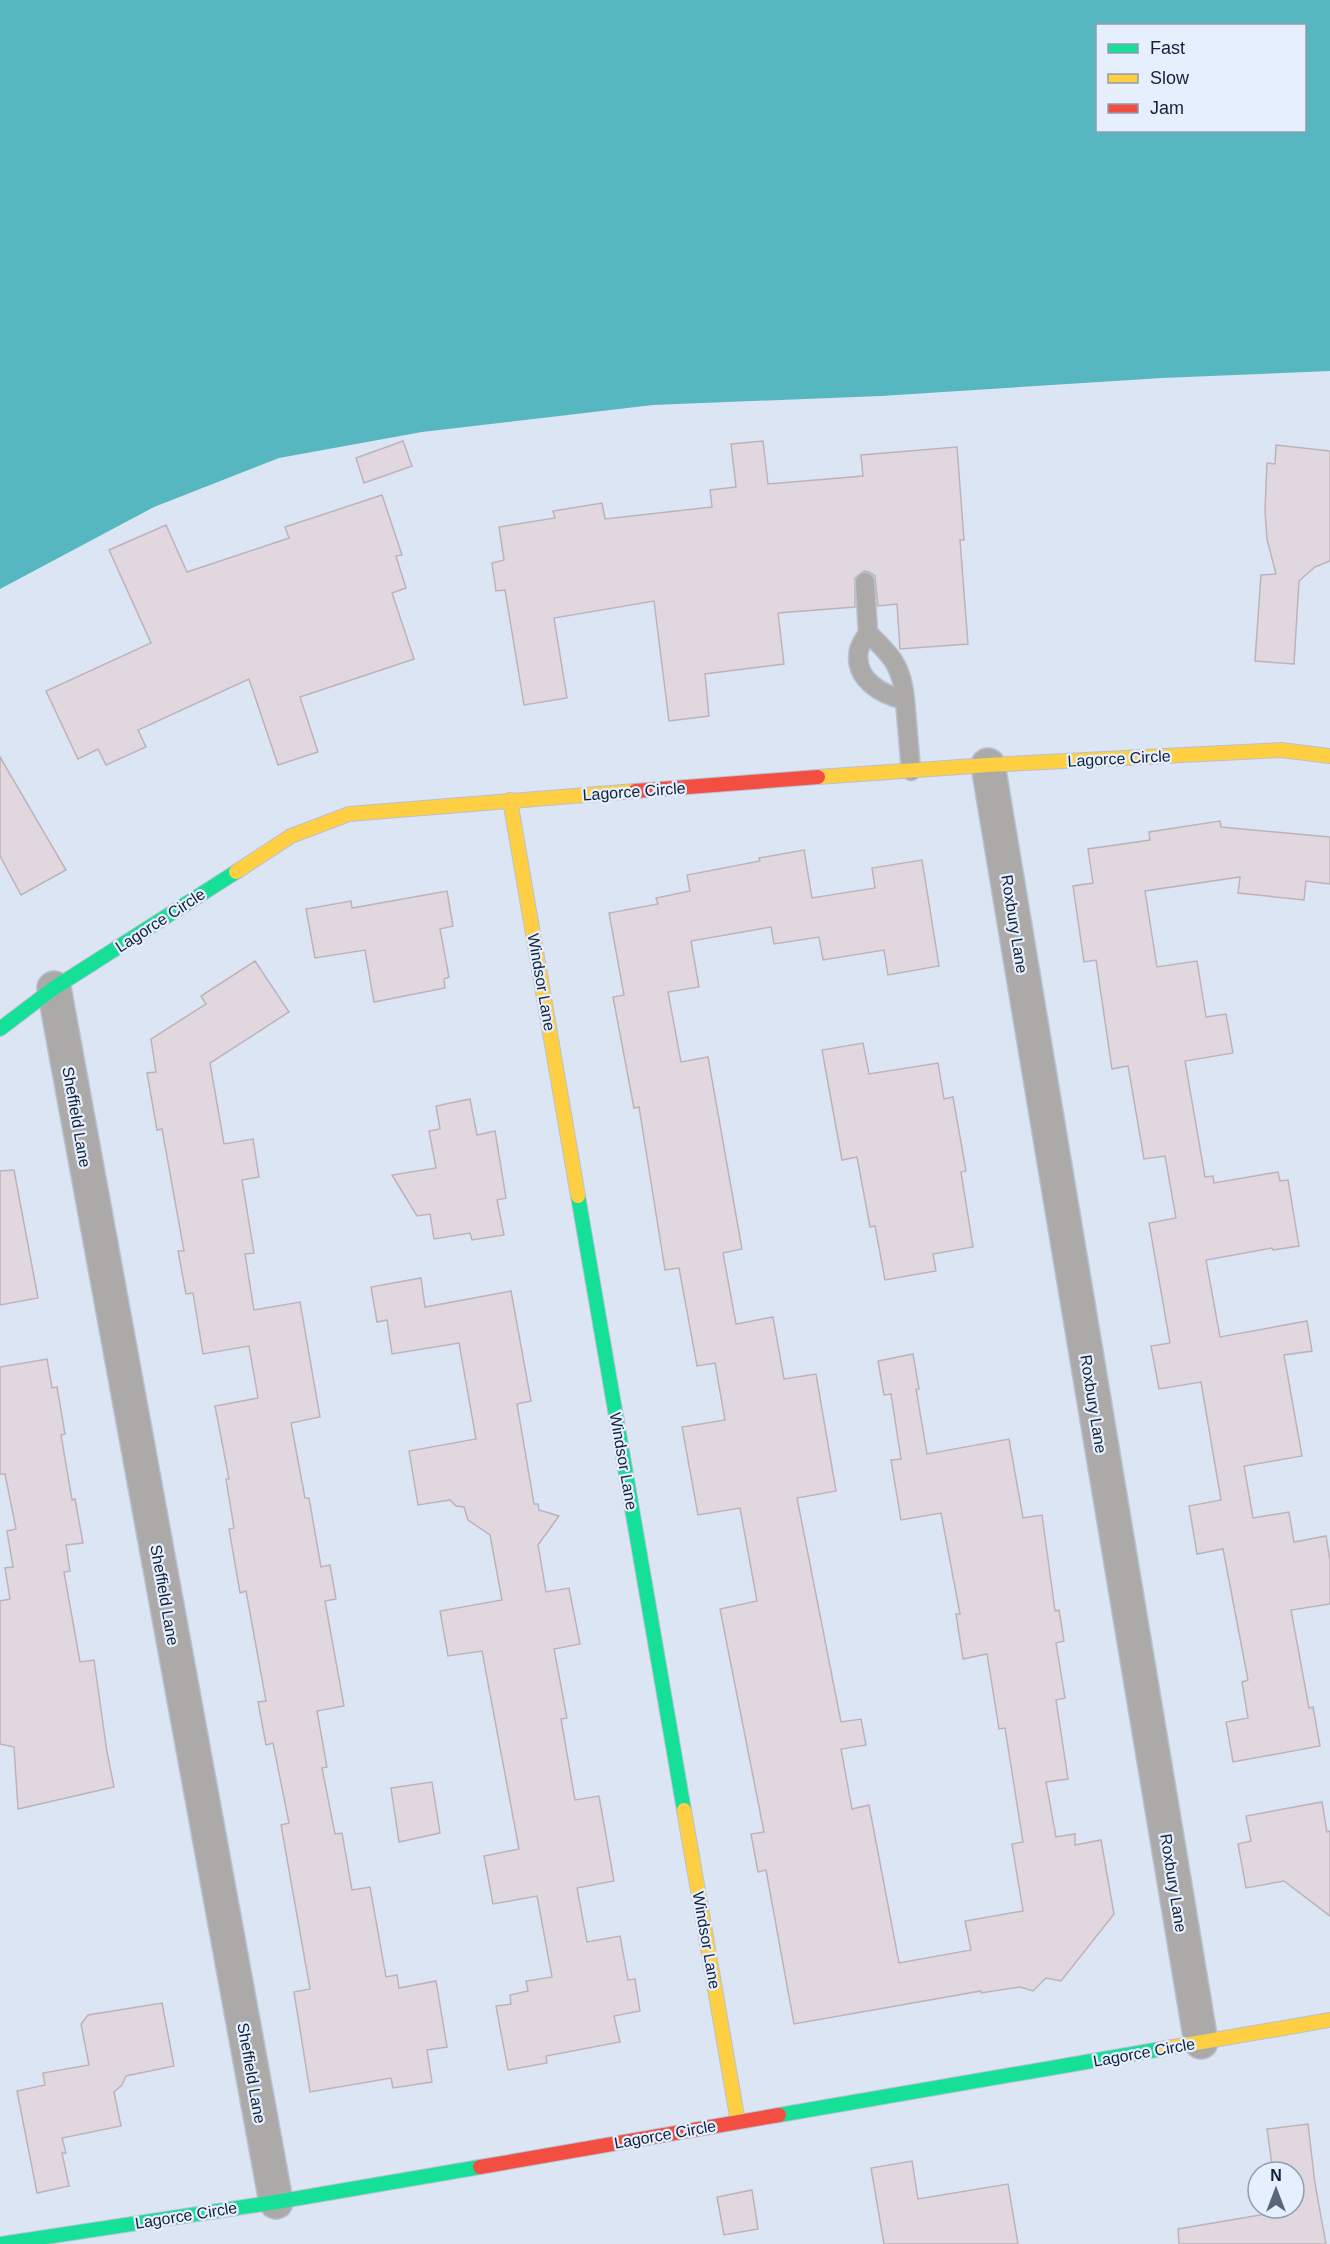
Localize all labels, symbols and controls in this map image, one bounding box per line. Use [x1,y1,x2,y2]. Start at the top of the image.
legend [1096,24,1306,132]
text: Fast [1150,38,1185,58]
text: Slow [1150,68,1190,88]
text: Jam [1150,98,1184,118]
street label: Lagorce Circle [1067,747,1171,770]
street label: Lagorce Circle [582,779,686,804]
street label: Roxbury Lane [998,874,1031,975]
street label: Lagorce Circle [112,885,208,956]
street label: Windsor Lane [525,932,558,1032]
street label: Sheffield Lane [59,1065,94,1169]
street label: Roxbury Lane [1077,1354,1110,1455]
street label: Windsor Lane [607,1411,640,1511]
street label: Sheffield Lane [147,1543,182,1647]
street label: Roxbury Lane [1157,1833,1190,1934]
street label: Windsor Lane [690,1890,723,1990]
street label: Sheffield Lane [234,2021,269,2125]
street label: Lagorce Circle [1092,2035,1196,2070]
street label: Lagorce Circle [613,2117,717,2152]
north arrow [1246,2160,1306,2220]
text: N [1270,2167,1282,2184]
street label: Lagorce Circle [134,2199,238,2232]

